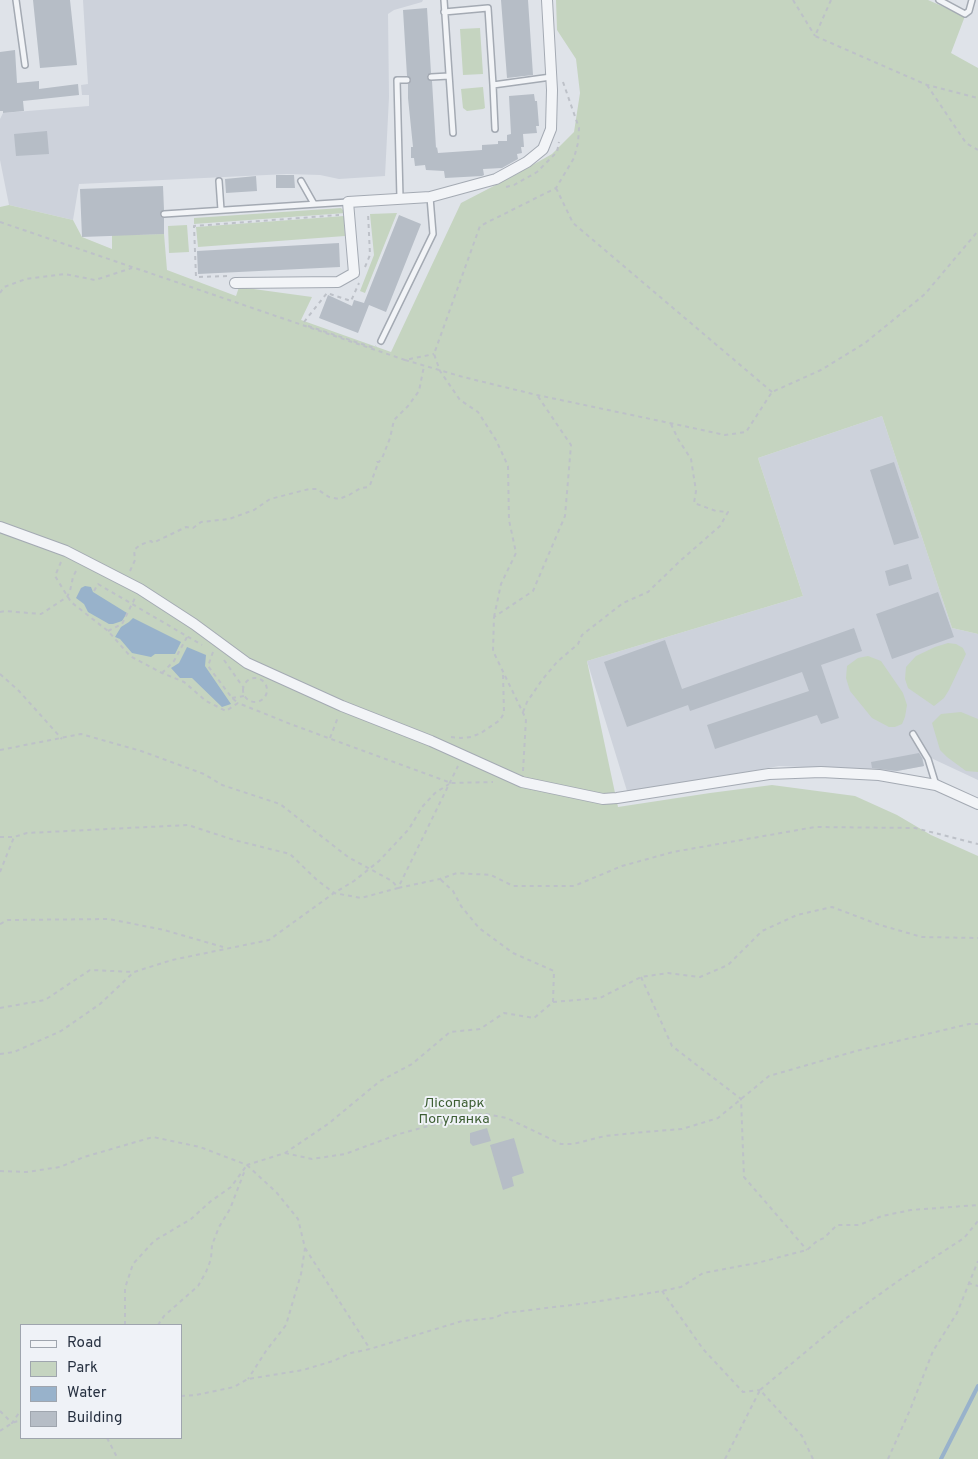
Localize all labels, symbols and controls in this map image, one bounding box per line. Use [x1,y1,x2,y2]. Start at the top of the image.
park label: Лісопарк Погулянка [418,1096,490,1128]
legend [20,1324,182,1439]
text: Road [67,1334,102,1353]
text: Park [67,1359,98,1378]
text: Water [67,1384,106,1403]
text: Building [67,1409,122,1428]

